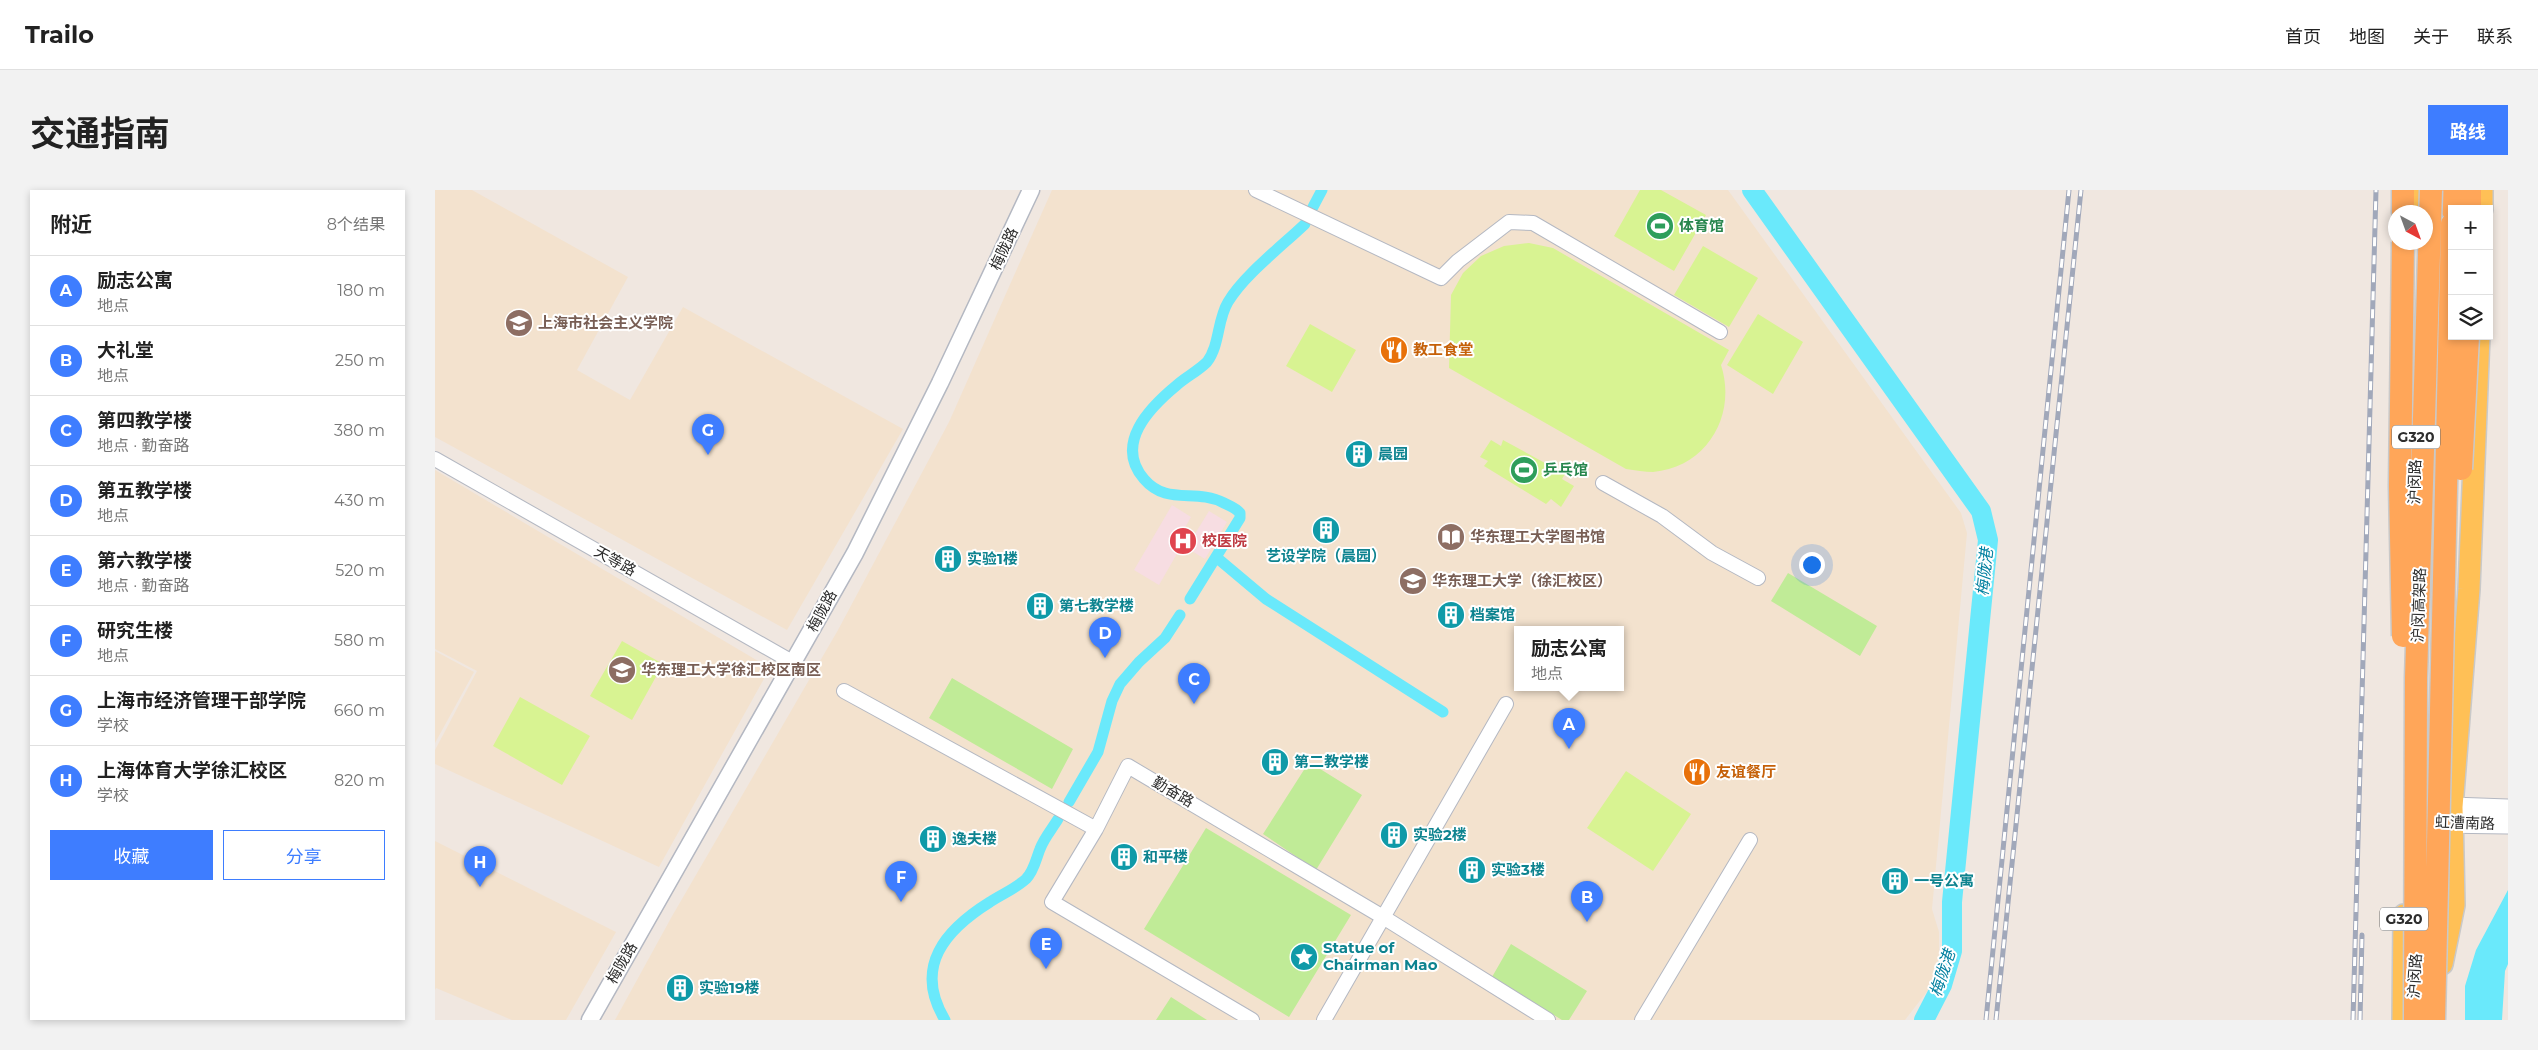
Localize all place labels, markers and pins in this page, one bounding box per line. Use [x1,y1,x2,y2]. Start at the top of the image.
sports icon: 体育馆 [1645,211,1675,241]
place label: 体育馆 [1679,216,1724,235]
school or university icon: 上海市社会主义学院 [504,308,534,338]
place label: 上海市社会主义学院 [538,313,673,332]
restaurant icon: 教工食堂 [1379,335,1409,365]
place label: 教工食堂 [1413,340,1473,359]
pin: G [692,414,724,455]
building icon: 晨园 [1344,439,1374,469]
place label: 晨园 [1378,444,1408,463]
sports icon: 乒乓馆 [1509,455,1539,485]
place label: 乒乓馆 [1543,460,1588,479]
building icon: 艺设学院（晨园） [1311,515,1341,545]
library icon: 华东理工大学图书馆 [1436,522,1466,552]
hospital icon: 校医院 [1168,526,1198,556]
place label: 华东理工大学图书馆 [1470,527,1605,546]
place label: 校医院 [1202,531,1247,550]
building icon: 实验1楼 [933,544,963,574]
place label: 艺设学院（晨园） [1266,546,1386,565]
place label: 实验1楼 [967,549,1018,568]
school or university icon: 华东理工大学（徐汇校区） [1398,566,1428,596]
place label: 华东理工大学（徐汇校区） [1432,571,1612,590]
building icon: 第七教学楼 [1025,591,1055,621]
place label: 第七教学楼 [1059,596,1134,615]
building icon: 档案馆 [1436,600,1466,630]
place label: 档案馆 [1470,605,1515,624]
pin: D [1089,617,1121,658]
school or university icon: 华东理工大学徐汇校区南区 [607,655,637,685]
place label: 华东理工大学徐汇校区南区 [641,660,821,679]
pin: C [1178,663,1210,704]
pin: A [1553,708,1585,749]
building icon: 第二教学楼 [1260,747,1290,777]
place label: 第二教学楼 [1294,752,1369,771]
restaurant icon: 友谊餐厅 [1682,757,1712,787]
place label: 友谊餐厅 [1716,762,1776,781]
building icon: 实验2楼 [1379,820,1409,850]
building icon: 逸夫楼 [918,824,948,854]
place label: 实验2楼 [1413,825,1467,844]
place label: 逸夫楼 [952,829,997,848]
building icon: 和平楼 [1109,842,1139,872]
pin: H [464,846,496,887]
place label: 和平楼 [1143,847,1188,866]
building icon: 实验3楼 [1457,855,1487,885]
place label: 实验3楼 [1491,860,1545,879]
pin: F [885,861,917,902]
building icon: 一号公寓 [1880,866,1910,896]
place label: 一号公寓 [1914,871,1974,890]
pin: B [1571,881,1603,922]
pin: E [1030,928,1062,969]
place label: Statue of Chairman Mao [1323,938,1438,974]
place icon: Statue of Chairman Mao [1289,942,1319,972]
building icon: 实验19楼 [665,973,695,1003]
place label: 实验19楼 [699,978,759,997]

